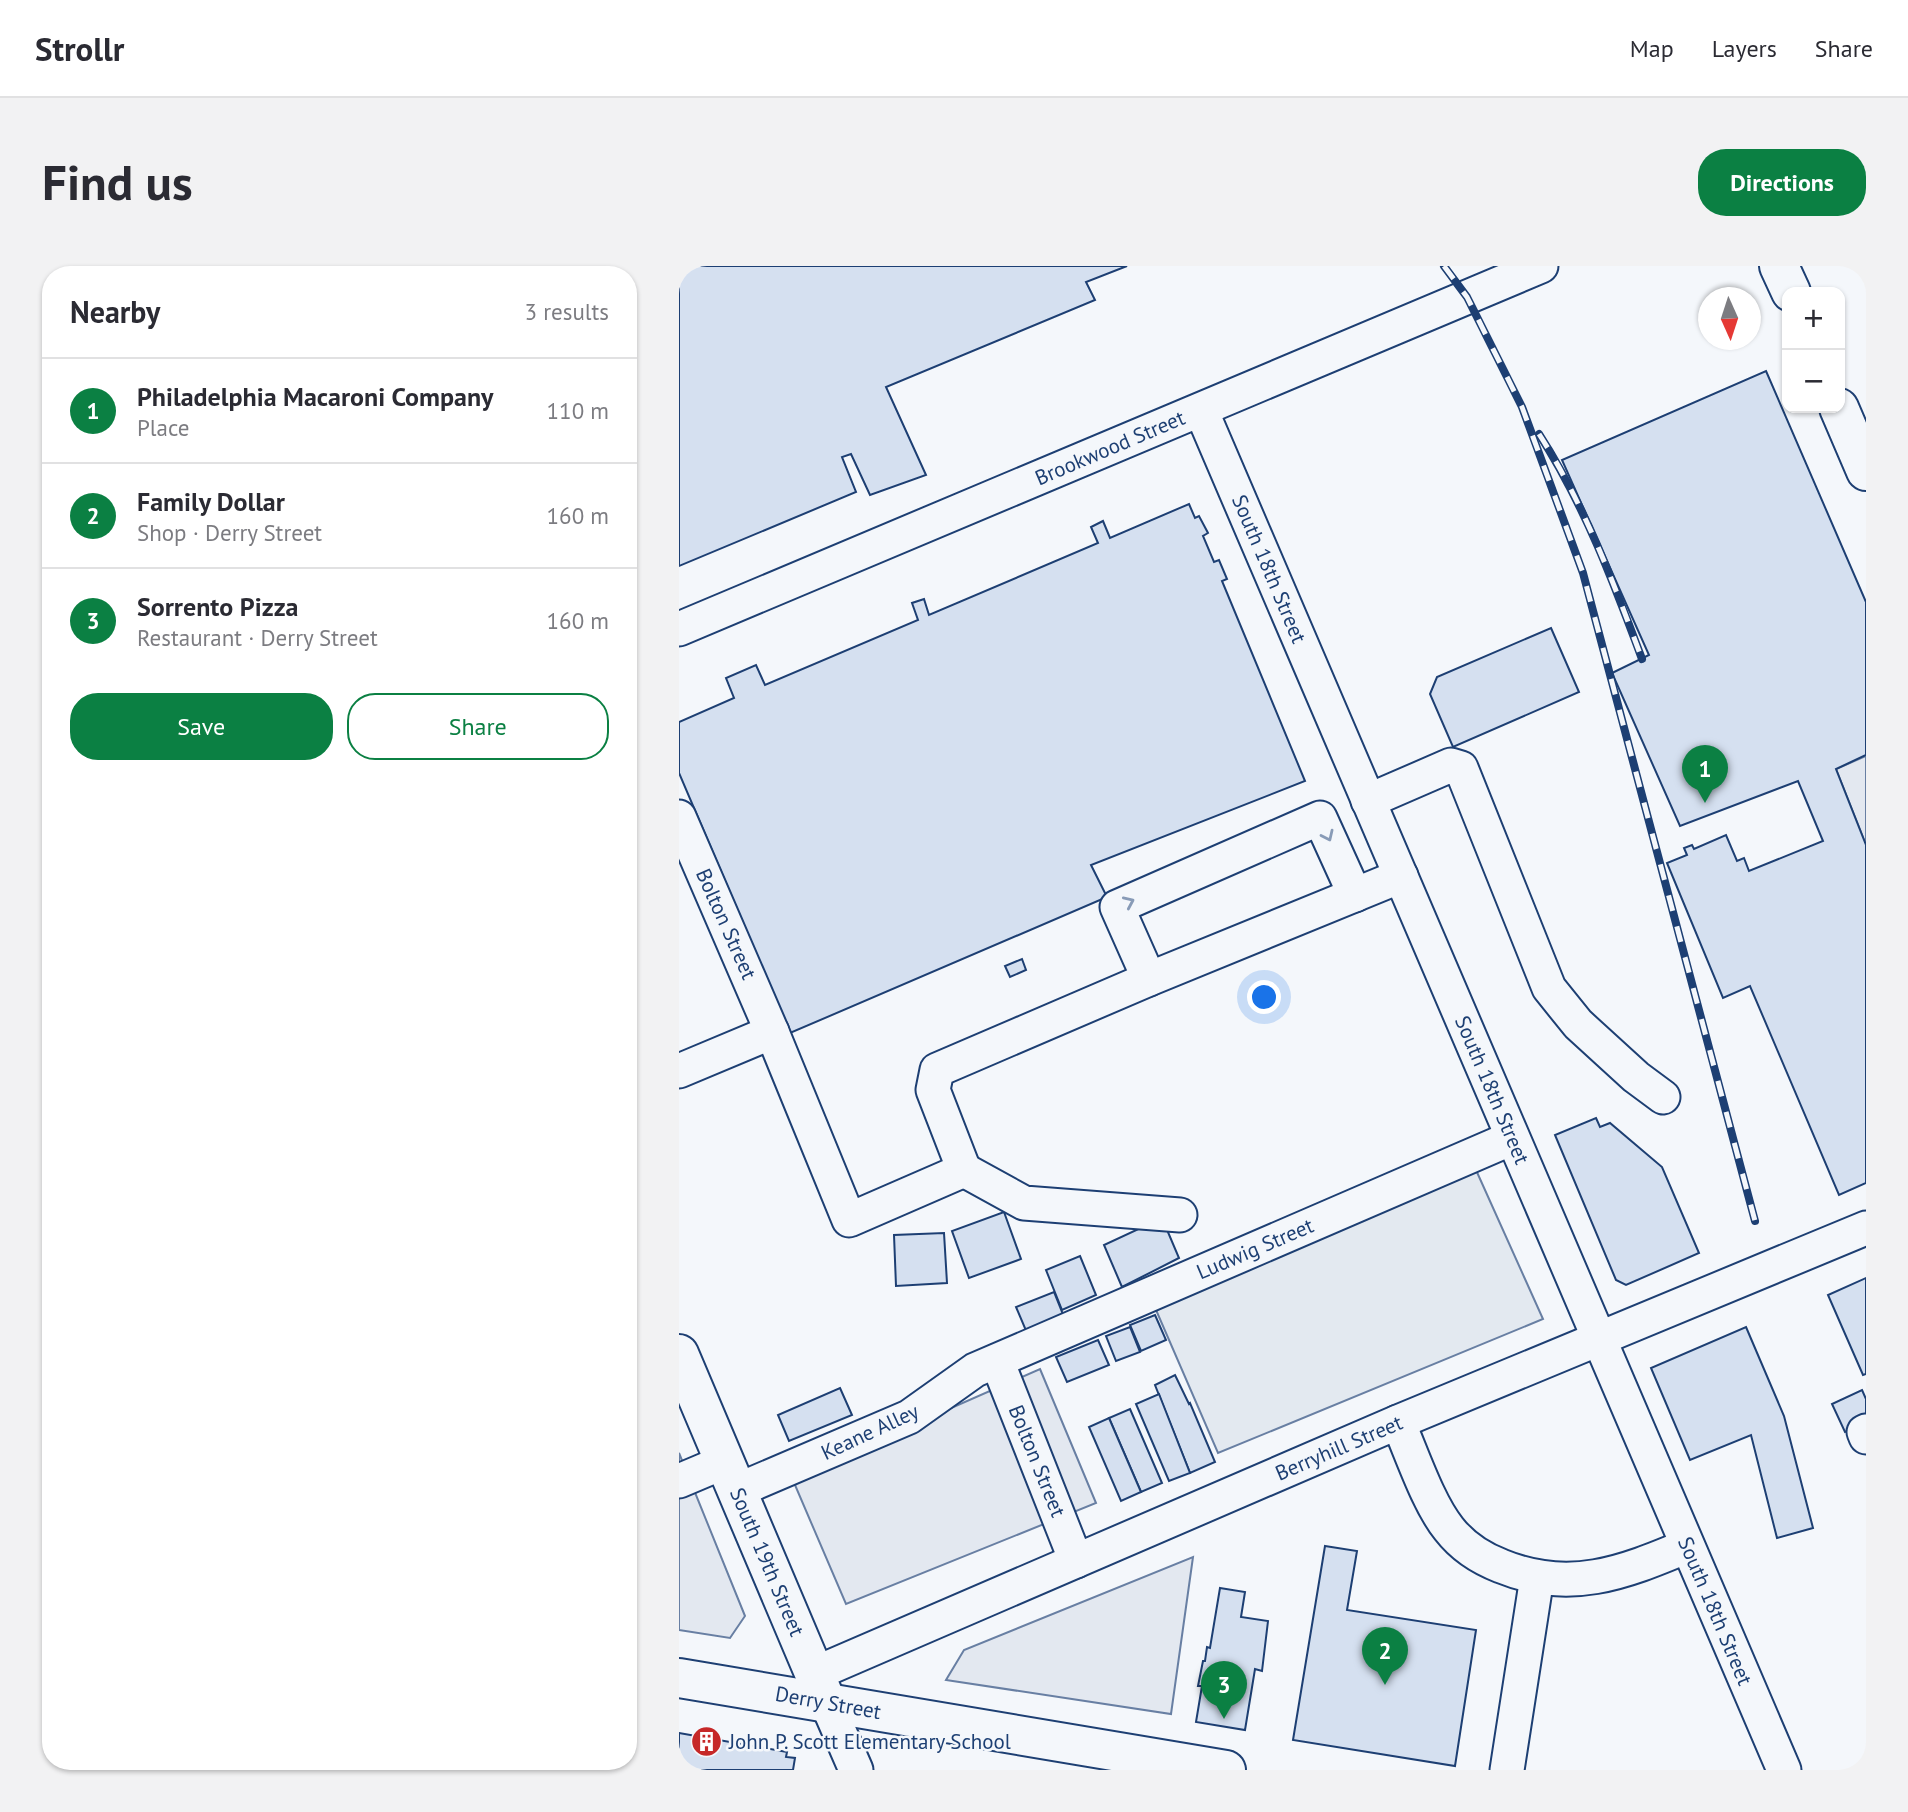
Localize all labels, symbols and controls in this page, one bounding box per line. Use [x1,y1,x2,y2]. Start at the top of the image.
text: Strollr [35,27,124,70]
text: Map [1630,33,1674,64]
text: Layers [1712,33,1777,64]
text: Share [1815,33,1873,64]
button: Directions [1698,149,1866,216]
text: Find us [42,150,193,214]
north arrow [1698,287,1761,350]
map controls [1782,287,1845,413]
button: + [1782,287,1845,350]
text: Nearby [70,292,160,331]
text: 3 results [525,297,609,326]
button: − [1782,350,1845,413]
text: Philadelphia Macaroni Company [137,380,494,413]
text: 1 [86,396,100,425]
text: 110 m [547,396,609,425]
street label: Brookwood Street [1031,404,1189,491]
text: Place [137,413,190,442]
text: Family Dollar [137,485,285,518]
street label: South 18th Street [1226,490,1313,647]
text: 2 [86,501,100,530]
text: 160 m [547,501,609,530]
text: Shop · Derry Street [137,518,322,547]
text: Sorrento Pizza [137,590,298,623]
text: 3 [86,606,100,635]
text: 160 m [547,606,609,635]
text: Restaurant · Derry Street [137,623,378,652]
button: Save [70,693,333,760]
button: Share [347,693,609,760]
pin: 1 [1682,745,1728,803]
one-way arrow [1320,829,1334,841]
street label: Bolton Street [690,864,763,983]
one-way arrow [1122,896,1135,910]
your location [1247,980,1281,1014]
street label: South 18th Street [1449,1011,1536,1168]
street label: Ludwig Street [1192,1212,1317,1285]
street label: Keane Alley [817,1397,923,1466]
street label: Bolton Street [1003,1401,1072,1521]
street label: Berryhill Street [1271,1409,1407,1486]
street label: South 19th Street [724,1483,811,1640]
street label: South 18th Street [1672,1532,1759,1689]
pin: 2 [1362,1627,1408,1685]
pin: 3 [1201,1661,1247,1719]
street label: Derry Street [773,1680,883,1725]
building icon: John P. Scott Elementary School [689,1725,723,1759]
place label: John P. Scott Elementary School [728,1728,1011,1755]

